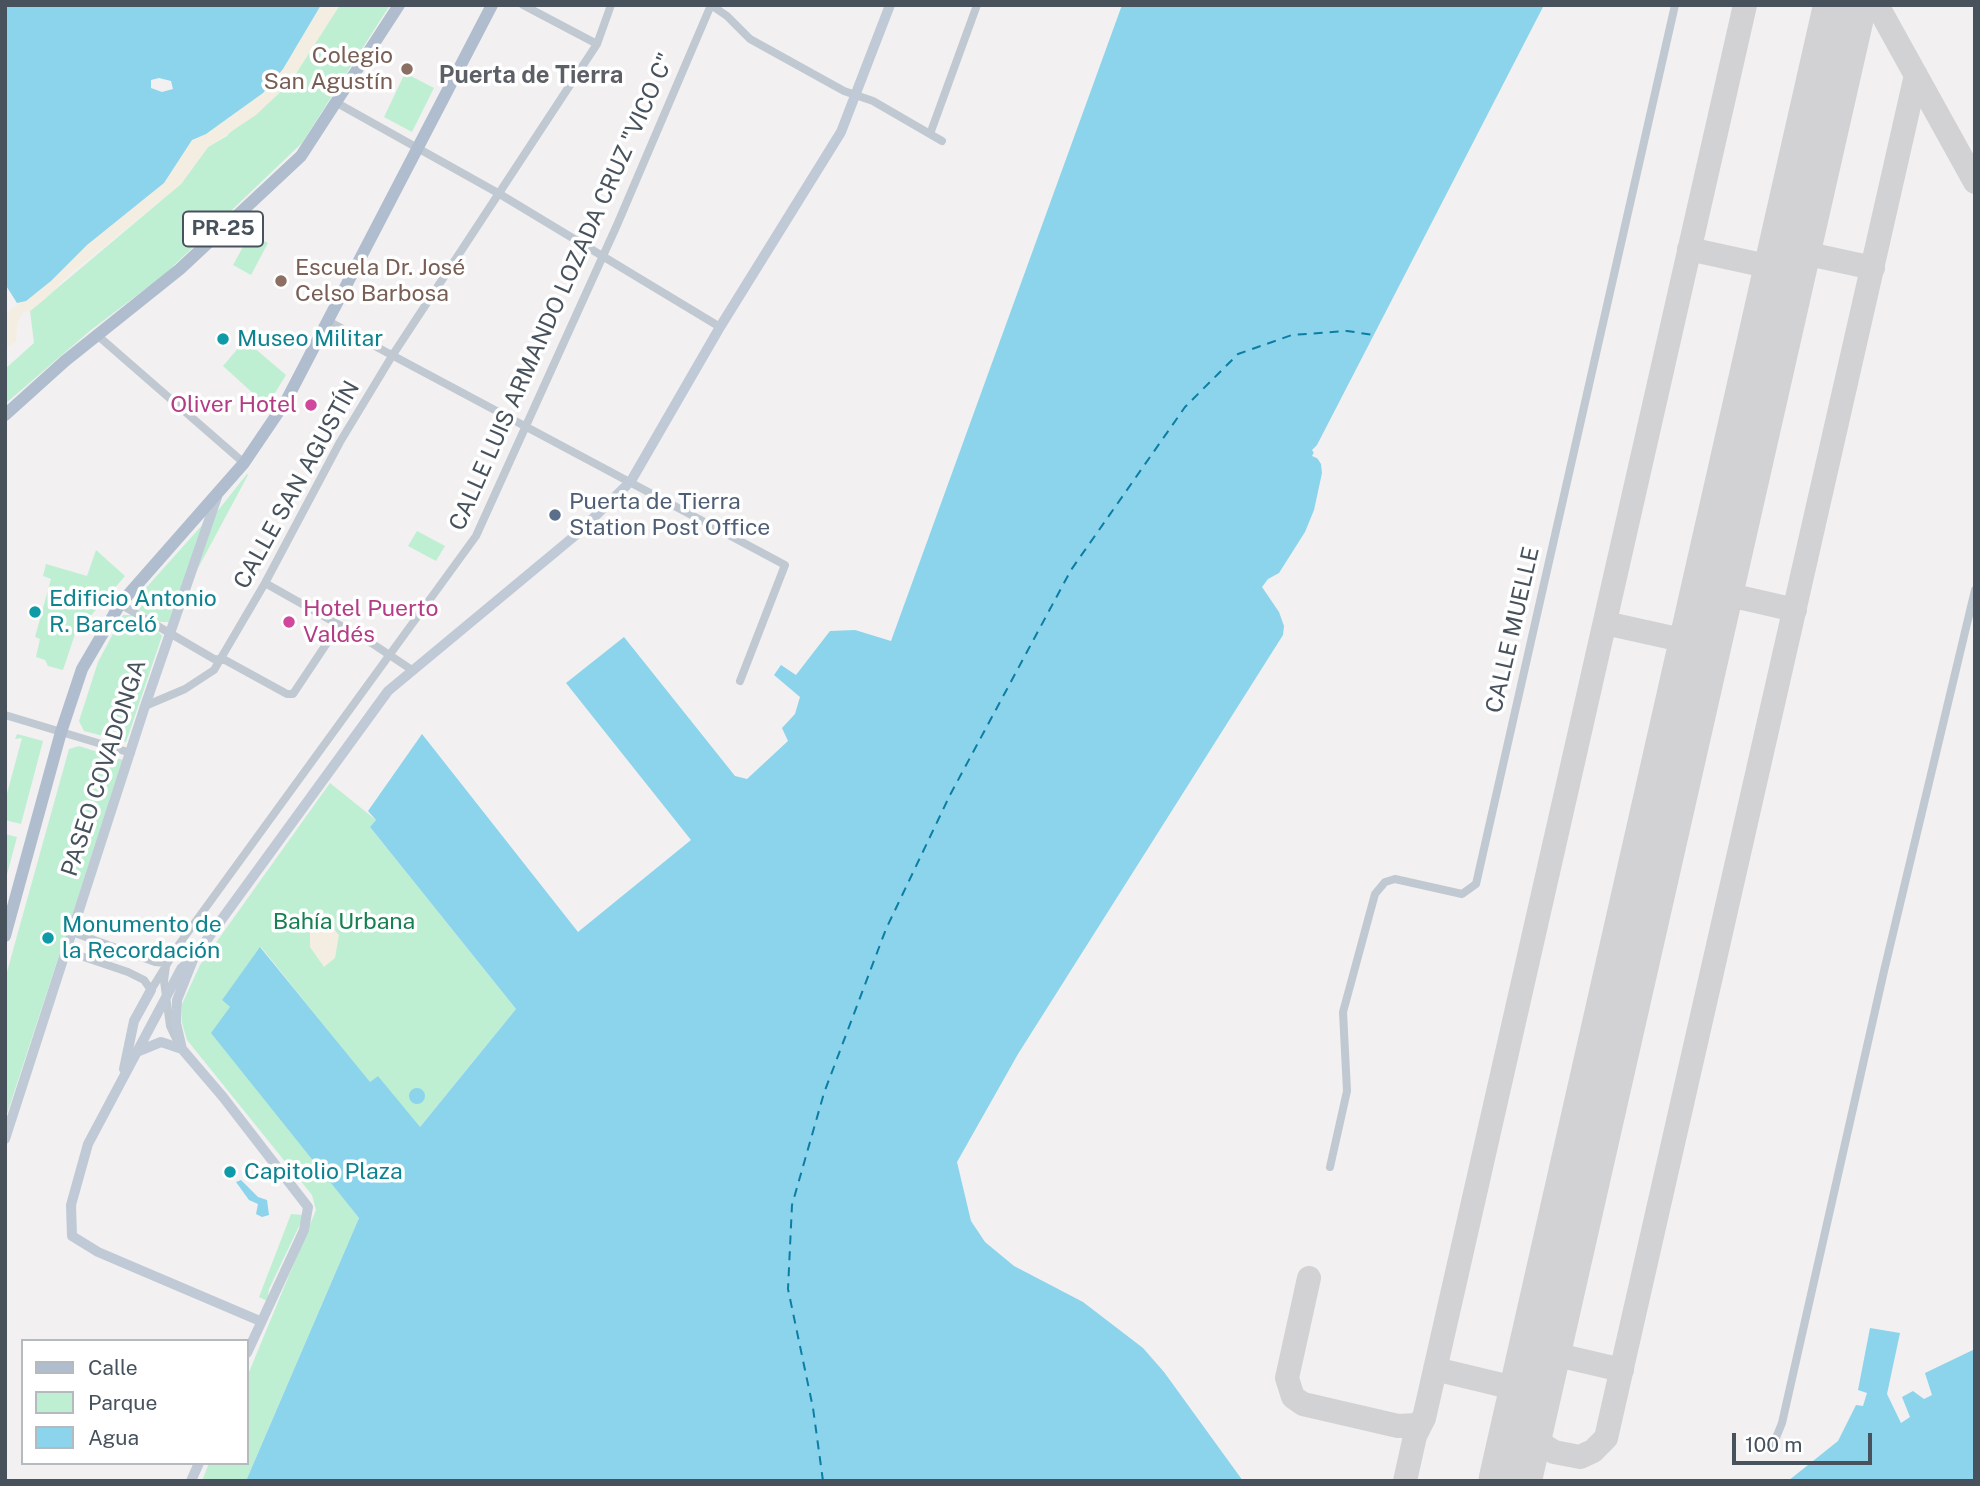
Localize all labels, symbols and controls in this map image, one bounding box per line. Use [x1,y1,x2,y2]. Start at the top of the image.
place label: Colegio San Agustín [264,42,393,96]
street label: CALLE LUIS ARMANDO LOZADA CRUZ "VICO C" [444,49,680,535]
marker: Colegio San Agustín [399,61,415,77]
district label: Puerta de Tierra [439,62,623,90]
road number: PR-25 [183,212,263,246]
place label: Escuela Dr. José Celso Barbosa [295,254,465,308]
marker: Escuela Dr. José Celso Barbosa [273,273,289,289]
place label: Museo Militar [237,325,383,353]
marker: Museo Militar [215,331,231,347]
street label: CALLE SAN AGUSTÍN [228,376,366,594]
place label: Oliver Hotel [170,391,297,419]
marker: Oliver Hotel [303,397,319,413]
place label: Puerta de Tierra Station Post Office [569,488,770,542]
marker: Puerta de Tierra Station Post Office [547,507,563,523]
street label: CALLE MUELLE [1480,544,1546,716]
place label: Edificio Antonio R. Barceló [49,585,217,639]
place label: Hotel Puerto Valdés [303,595,438,649]
marker: Edificio Antonio R. Barceló [27,604,43,620]
marker: Hotel Puerto Valdés [281,614,297,630]
street label: PASEO COVADONGA [56,656,152,880]
park label: Bahía Urbana [273,908,415,936]
place label: Monumento de la Recordación [62,911,222,965]
marker: Monumento de la Recordación [40,930,56,946]
place label: Capitolio Plaza [244,1158,403,1186]
marker: Capitolio Plaza [222,1164,238,1180]
legend [21,1339,248,1465]
text: Calle [88,1355,138,1380]
text: Parque [88,1390,157,1415]
scale bar [1735,1420,1875,1464]
text: Agua [88,1425,139,1450]
text: 100 m [1745,1432,1802,1457]

